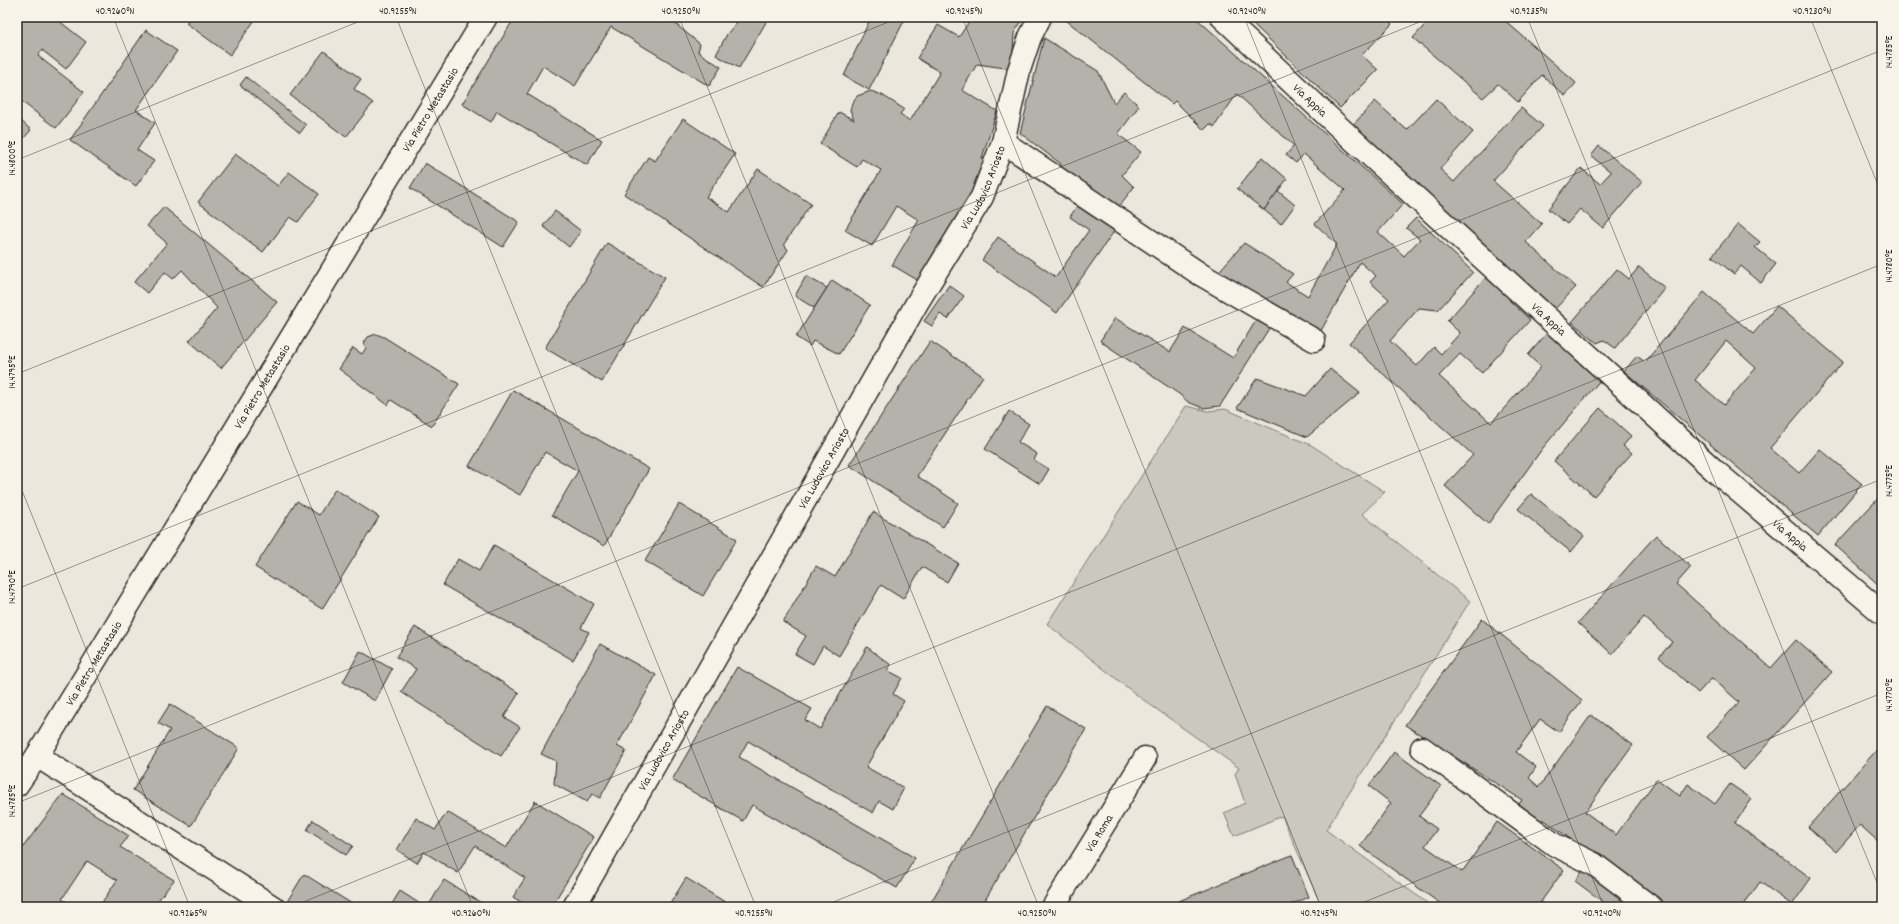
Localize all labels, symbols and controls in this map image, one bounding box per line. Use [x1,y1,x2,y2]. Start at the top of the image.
text: 40.9260°N [96,5,134,19]
text: 40.9255°N [379,5,417,19]
text: 40.9250°N [662,5,700,19]
text: 40.9245°N [945,5,983,19]
text: 40.9240°N [1228,5,1266,19]
text: 40.9235°N [1510,5,1548,19]
text: 40.9230°N [1793,5,1831,19]
text: 14.4785°E [1883,35,1897,68]
street label: Via Pietro Metastasio [399,64,464,156]
street label: Via Appia [1288,80,1330,122]
text: 14.4800°E [6,140,20,175]
street label: Via Ludovico Ariosto [957,144,1011,233]
text: 14.4780°E [1883,249,1897,283]
street label: Via Appia [1527,300,1569,341]
street label: Via Pietro Metastasio [231,341,295,433]
text: 14.4795°E [6,355,20,388]
street label: Via Ludovico Ariosto [795,425,855,512]
text: 14.4775°E [1883,464,1897,497]
street label: Via Appia [1768,516,1811,556]
text: 14.4790°E [6,570,20,604]
street label: Via Pietro Metastasio [62,618,127,709]
text: 14.4770°E [1883,678,1897,712]
street label: Via Ludovico Ariosto [635,707,695,794]
text: 14.4785°E [6,784,20,817]
street label: Via Roma [1082,811,1118,856]
text: 40.9265°N [169,907,207,921]
text: 40.9260°N [452,907,490,921]
text: 40.9255°N [735,907,773,921]
text: 40.9250°N [1018,907,1056,921]
text: 40.9245°N [1300,907,1338,921]
text: 40.9240°N [1583,907,1621,921]

